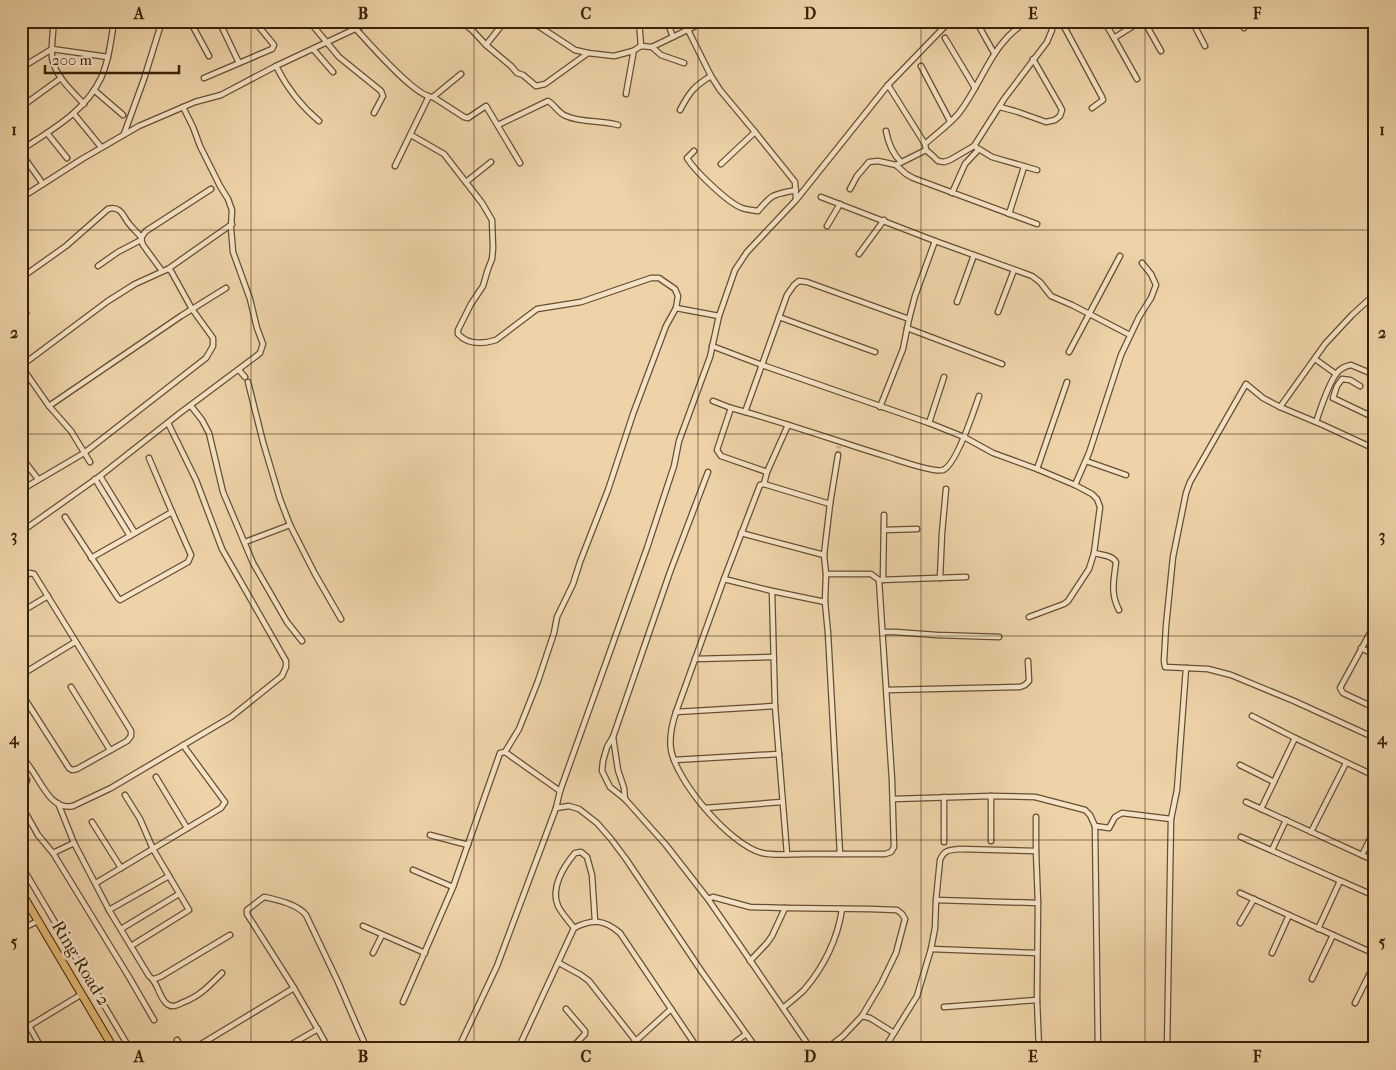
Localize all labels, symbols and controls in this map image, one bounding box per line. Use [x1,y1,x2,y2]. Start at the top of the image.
text: A [133,4,145,23]
text: B [358,4,368,23]
text: C [581,4,592,23]
text: D [804,4,816,23]
text: E [1028,4,1038,23]
text: F [1252,4,1262,23]
scale bar [45,42,179,74]
text: 200 m [52,51,92,69]
text: 1 [11,120,17,139]
text: 1 [1379,120,1385,139]
text: 2 [10,323,18,342]
text: 2 [1378,323,1386,342]
text: 3 [11,526,17,546]
text: 3 [1379,526,1385,546]
text: 4 [8,729,20,749]
text: 4 [1376,729,1388,749]
street label: Ring Road 2 [47,917,114,1010]
text: 5 [11,932,18,951]
text: 5 [1379,932,1386,951]
text: A [133,1047,145,1066]
text: B [358,1047,368,1066]
text: C [581,1047,592,1066]
text: D [804,1047,816,1066]
text: E [1028,1047,1038,1066]
text: F [1252,1047,1262,1066]

